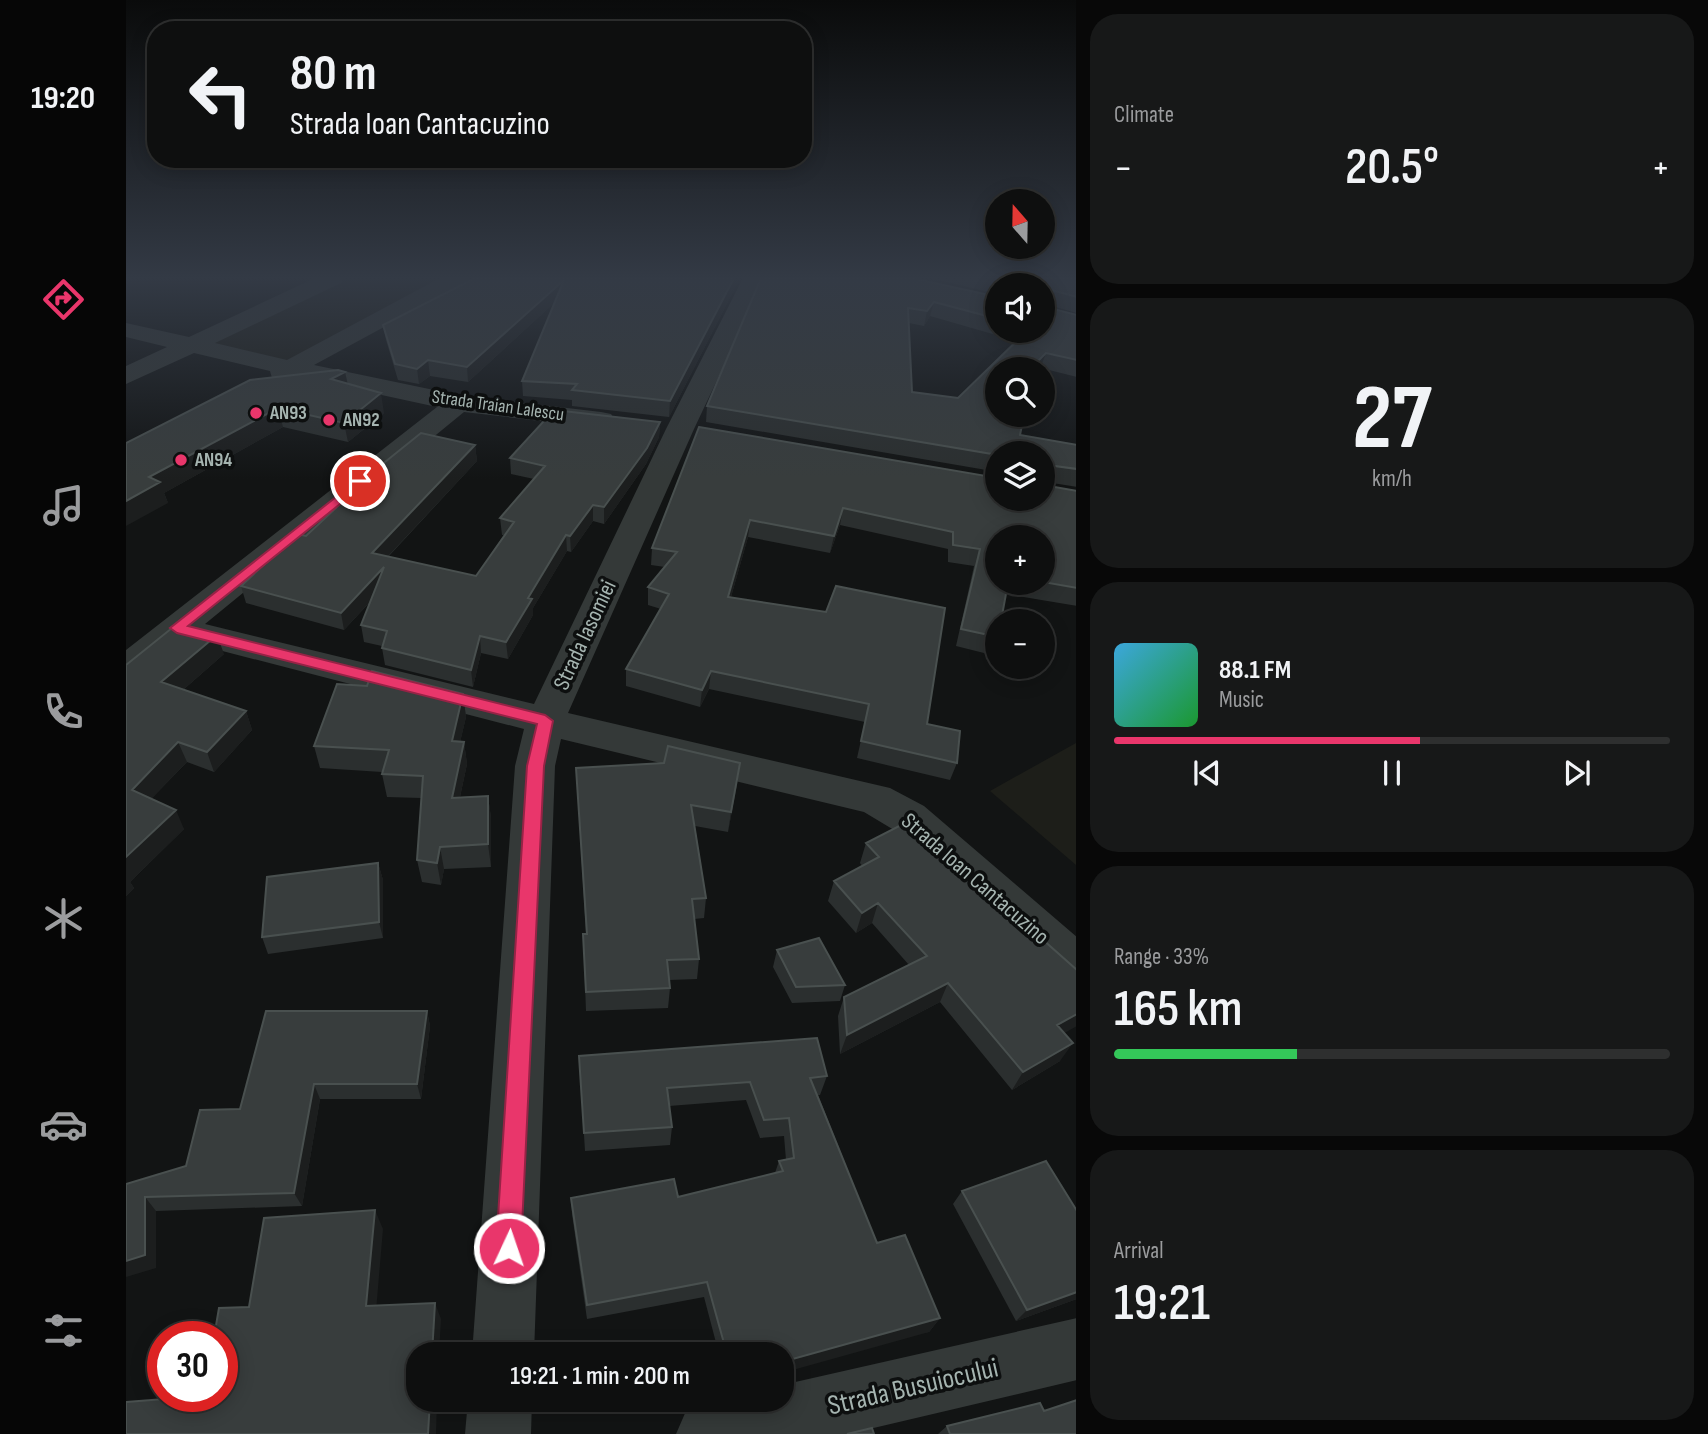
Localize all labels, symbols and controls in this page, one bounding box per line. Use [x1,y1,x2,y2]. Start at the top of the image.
text: 80 m [290,45,377,104]
icon: left [175,49,266,140]
text: 19:20 [31,79,95,118]
text: Climate [1114,101,1174,129]
text: Strada Ioan Cantacuzino [290,105,550,144]
text: 20.5° [1345,136,1439,199]
text: − [1114,146,1133,191]
text: + [1651,146,1670,191]
north arrow [985,189,1055,259]
map controls [985,189,1055,679]
button: sound [985,273,1055,343]
icon: directions [39,275,88,324]
button: search [985,357,1055,427]
text: 27 [1352,365,1432,474]
street label: Strada Traian Lalescu [430,385,566,427]
place label: AN93 [269,402,307,425]
marker: AN93 [248,405,264,421]
place label: AN92 [342,409,380,432]
marker: AN92 [321,412,337,428]
button: layers [985,441,1055,511]
place label: AN94 [194,449,232,472]
pin [330,451,390,511]
marker: AN94 [173,452,189,468]
icon: arrive [341,462,379,500]
text: km/h [1372,465,1412,493]
icon: music [39,481,88,530]
button: + [985,525,1055,595]
street label: Strada Iasomiei [547,576,623,694]
button: − [985,609,1055,679]
text: 88.1 FM [1219,655,1291,686]
text: Music [1219,686,1264,714]
icon: phone [39,687,88,736]
icon: previous [1188,754,1226,792]
icon: pause [1373,754,1411,792]
icon: next [1558,754,1596,792]
street label: Strada Ioan Cantacuzino [895,807,1055,951]
icon: climate [39,894,88,943]
text: Range · 33% [1114,943,1209,971]
text: 165 km [1114,978,1242,1041]
icon: car [39,1100,88,1149]
position arrow [472,1211,546,1285]
text: Arrival [1114,1237,1163,1265]
text: 19:21 [1114,1272,1210,1335]
icon: filters [39,1306,88,1355]
speed limit sign: 30 [147,1321,238,1412]
street label: Strada Busuiocului [825,1351,1001,1423]
text: 19:21 · 1 min · 200 m [510,1361,690,1392]

